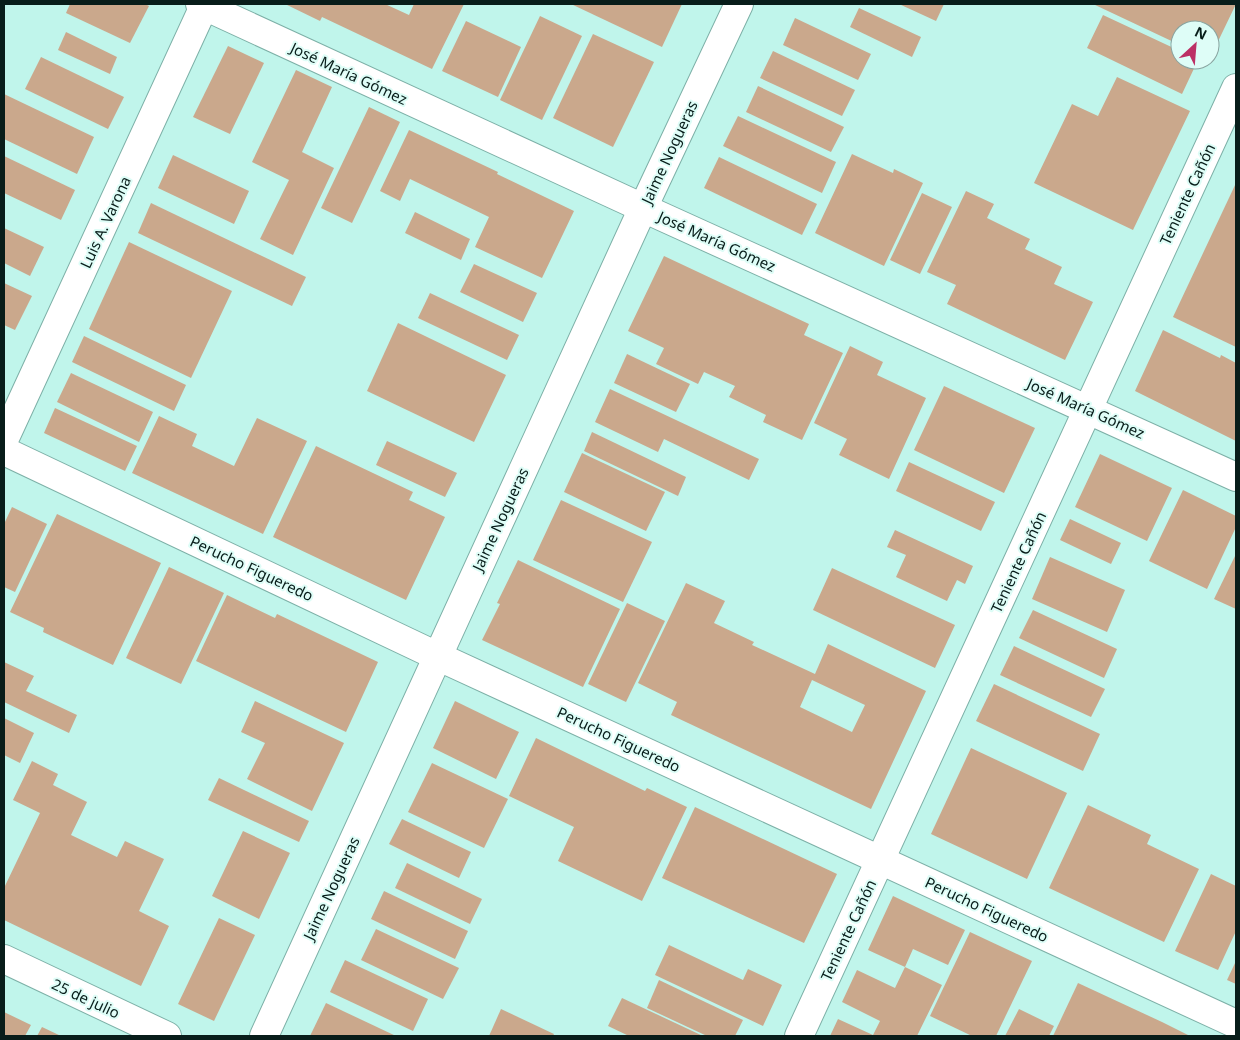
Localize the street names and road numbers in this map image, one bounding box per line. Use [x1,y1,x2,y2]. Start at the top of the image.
street label: José María Gómez [286,36,411,109]
street label: Jaime Nogueras [635,97,702,209]
street label: Teniente Cañón [1155,140,1219,248]
street label: Luis A. Varona [75,173,135,271]
street label: José María Gómez [653,205,779,276]
street label: José María Gómez [1022,372,1148,443]
street label: Jaime Nogueras [466,464,533,576]
street label: Teniente Cañón [986,508,1050,616]
street label: Perucho Figueredo [187,531,317,605]
street label: Perucho Figueredo [554,702,684,776]
street label: Jaime Nogueras [297,833,364,945]
street label: Perucho Figueredo [922,872,1052,946]
street label: Teniente Cañón [816,876,880,984]
street label: 25 de julio [49,974,123,1022]

